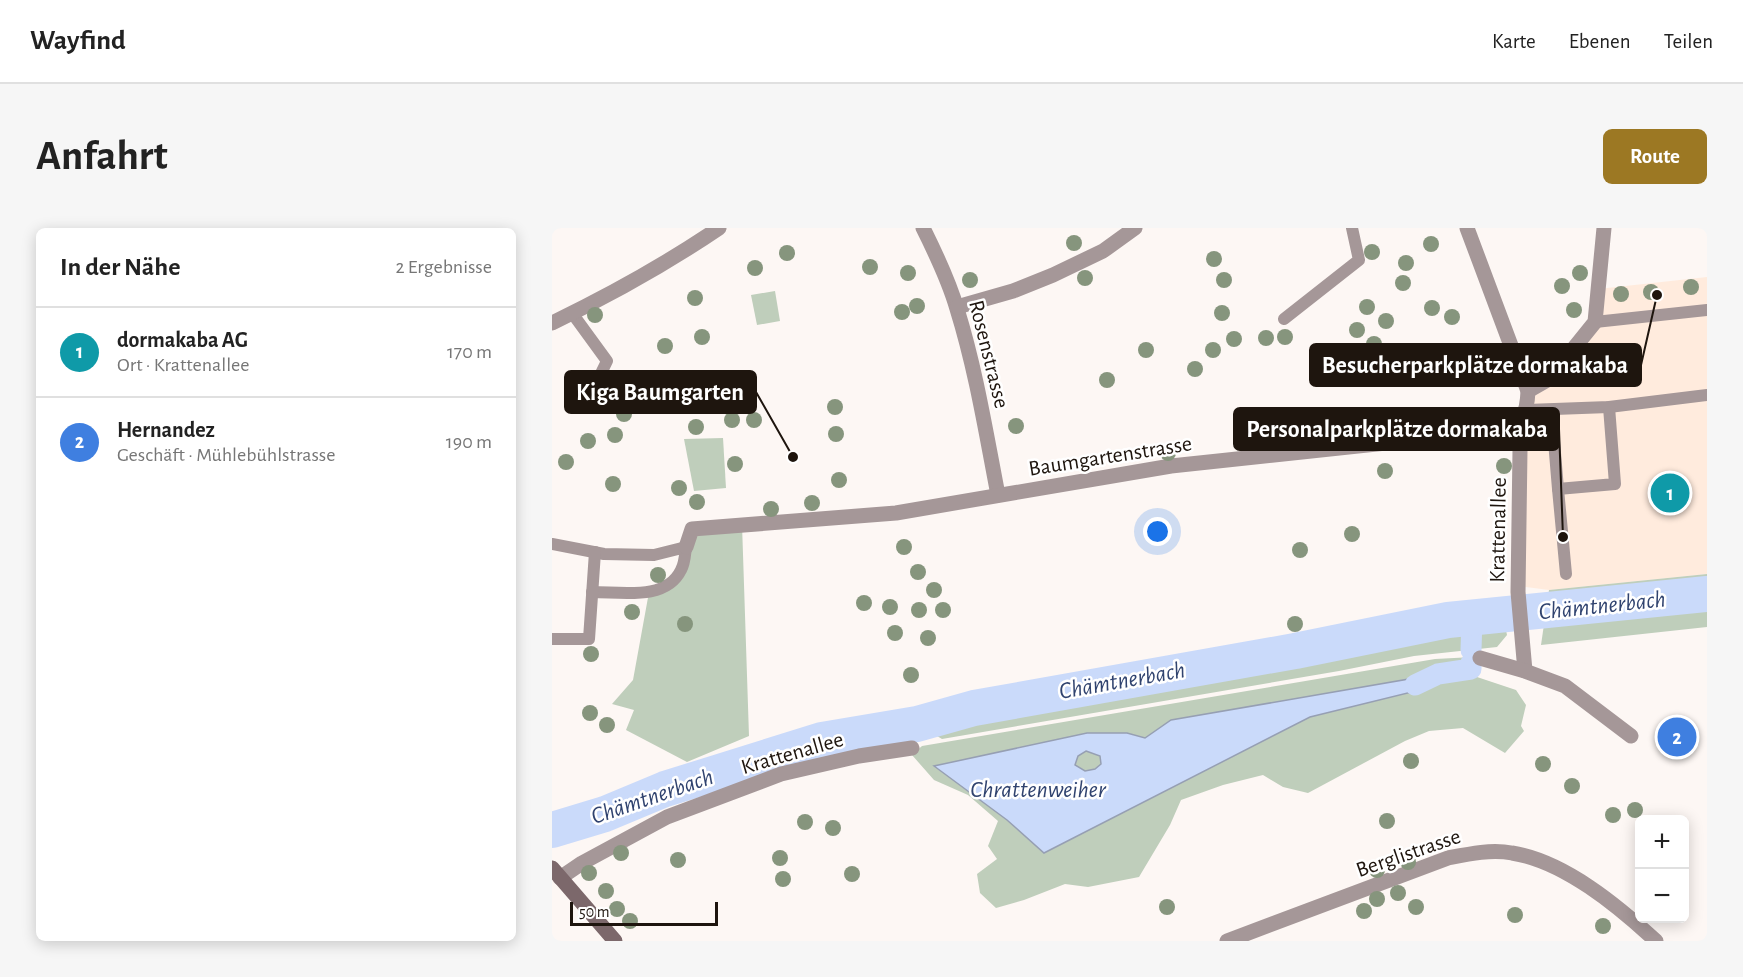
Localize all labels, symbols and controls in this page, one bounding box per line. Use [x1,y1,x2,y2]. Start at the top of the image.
text: Wayfind [30,27,126,55]
text: Karte [1492,31,1536,52]
text: Ebenen [1569,31,1631,52]
text: Teilen [1664,31,1713,52]
button: Route [1603,129,1707,184]
text: Anfahrt [36,135,168,177]
text: In der Nähe [60,254,180,280]
text: 2 Ergebnisse [395,257,492,277]
street label: Rosenstrasse [965,298,1013,411]
text: dormakaba AG [117,329,248,351]
text: 1 [76,342,83,362]
text: 170 m [447,342,492,362]
callout: Besucherparkplätze dormakaba [1310,344,1641,386]
text: Besucherparkplätze dormakaba [1322,354,1628,378]
text: Ort · Krattenallee [117,355,250,375]
callout: Kiga Baumgarten [565,371,756,413]
text: Kiga Baumgarten [576,381,744,405]
callout: Personalparkplätze dormakaba [1234,408,1559,450]
text: Personalparkplätze dormakaba [1246,418,1548,442]
text: Hernandez [117,419,215,441]
text: 2 [75,432,84,452]
text: 190 m [446,432,492,452]
street label: Baumgartenstrasse [1027,432,1193,480]
text: Geschäft · Mühlebühlstrasse [117,445,335,465]
pin: 1 [1650,470,1690,516]
street label: Krattenallee [1486,477,1510,583]
your location [1143,517,1172,546]
water label: Chämtnerbach [1537,587,1667,625]
water label: Chämtnerbach [1057,658,1187,704]
pin: 2 [1658,714,1696,760]
street label: Krattenallee [739,728,846,778]
water label: Chämtnerbach [588,765,717,829]
water label: Chrattenweiher [970,778,1107,802]
map controls [1635,815,1689,923]
button: + [1635,815,1689,869]
street label: Berglistrasse [1353,825,1463,881]
button: − [1635,869,1689,923]
scale bar [570,899,718,926]
text: 50 m [579,904,610,920]

